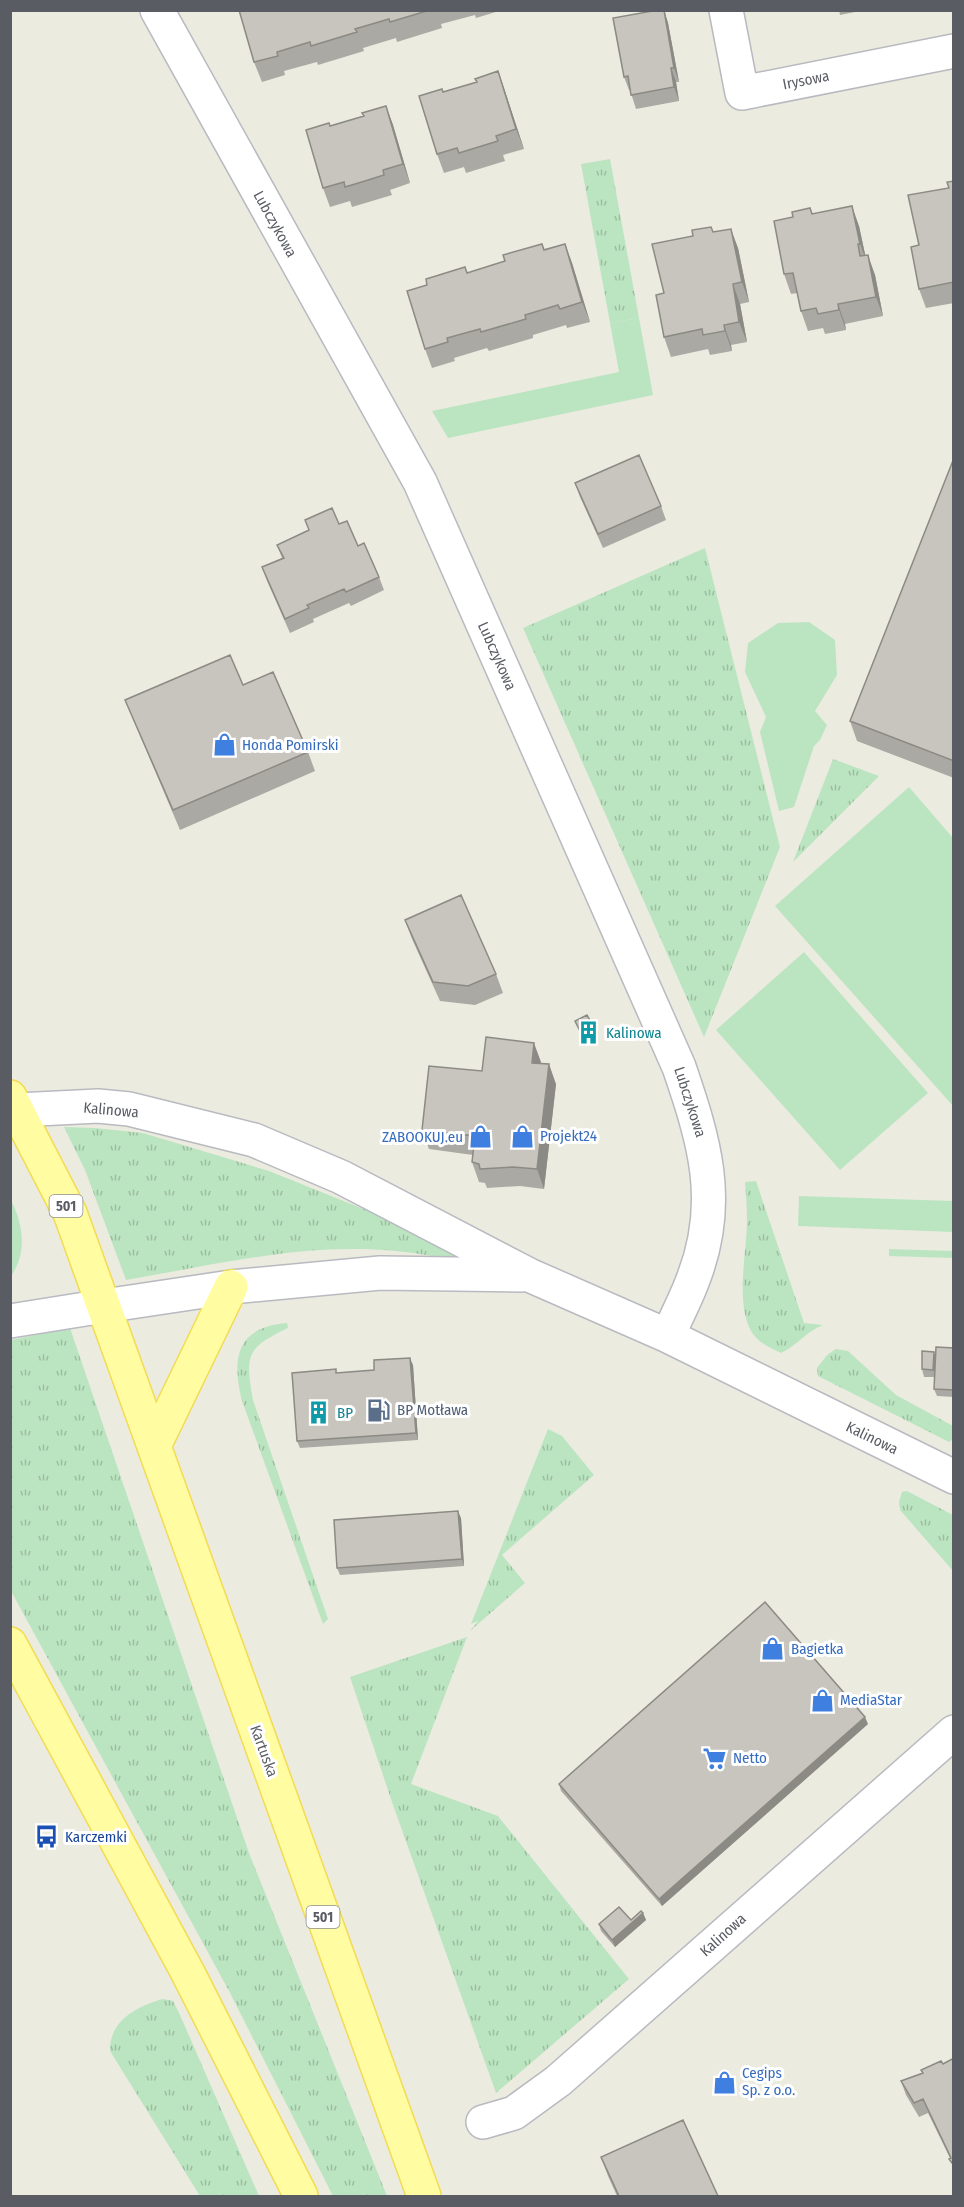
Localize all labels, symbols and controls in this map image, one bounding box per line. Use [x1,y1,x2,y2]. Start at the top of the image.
street label: Irysowa [781,67,831,93]
street label: Lubczykowa [249,188,301,260]
street label: Lubczykowa [474,619,520,693]
shop icon: Honda Pomirski [211,732,237,758]
place label: Honda Pomirski [242,736,339,754]
building icon: Kalinowa [575,1020,601,1046]
place label: Kalinowa [606,1024,662,1042]
street label: Lubczykowa [670,1064,710,1140]
street label: Kalinowa [83,1099,139,1121]
shop icon: Projekt24 [509,1123,535,1149]
shop icon: ZABOOKUJ.eu [468,1124,494,1150]
place label: Projekt24 [540,1127,597,1145]
place label: ZABOOKUJ.eu [382,1128,463,1146]
road number: 501 [50,1195,82,1217]
fuel station icon: BP Motława [366,1397,392,1423]
building icon: BP [306,1400,332,1426]
place label: BP Motława [397,1401,468,1419]
place label: BP [337,1404,353,1422]
street label: Kalinowa [843,1418,901,1458]
shop icon: Bagietka [760,1636,786,1662]
place label: Bagietka [791,1640,844,1658]
shop icon: MediaStar [809,1687,835,1713]
place label: MediaStar [840,1691,903,1709]
street label: Kartuska [246,1723,282,1779]
supermarket icon: Netto [702,1745,728,1771]
place label: Netto [733,1749,767,1767]
bus stop icon: Karczemki [34,1824,60,1850]
place label: Karczemki [65,1828,127,1846]
road number: 501 [306,1906,340,1928]
street label: Kalinowa [696,1910,750,1960]
place label: Cegips Sp. z o.o. [742,2064,795,2099]
shop icon: Cegips Sp. z o.o. [711,2069,737,2095]

